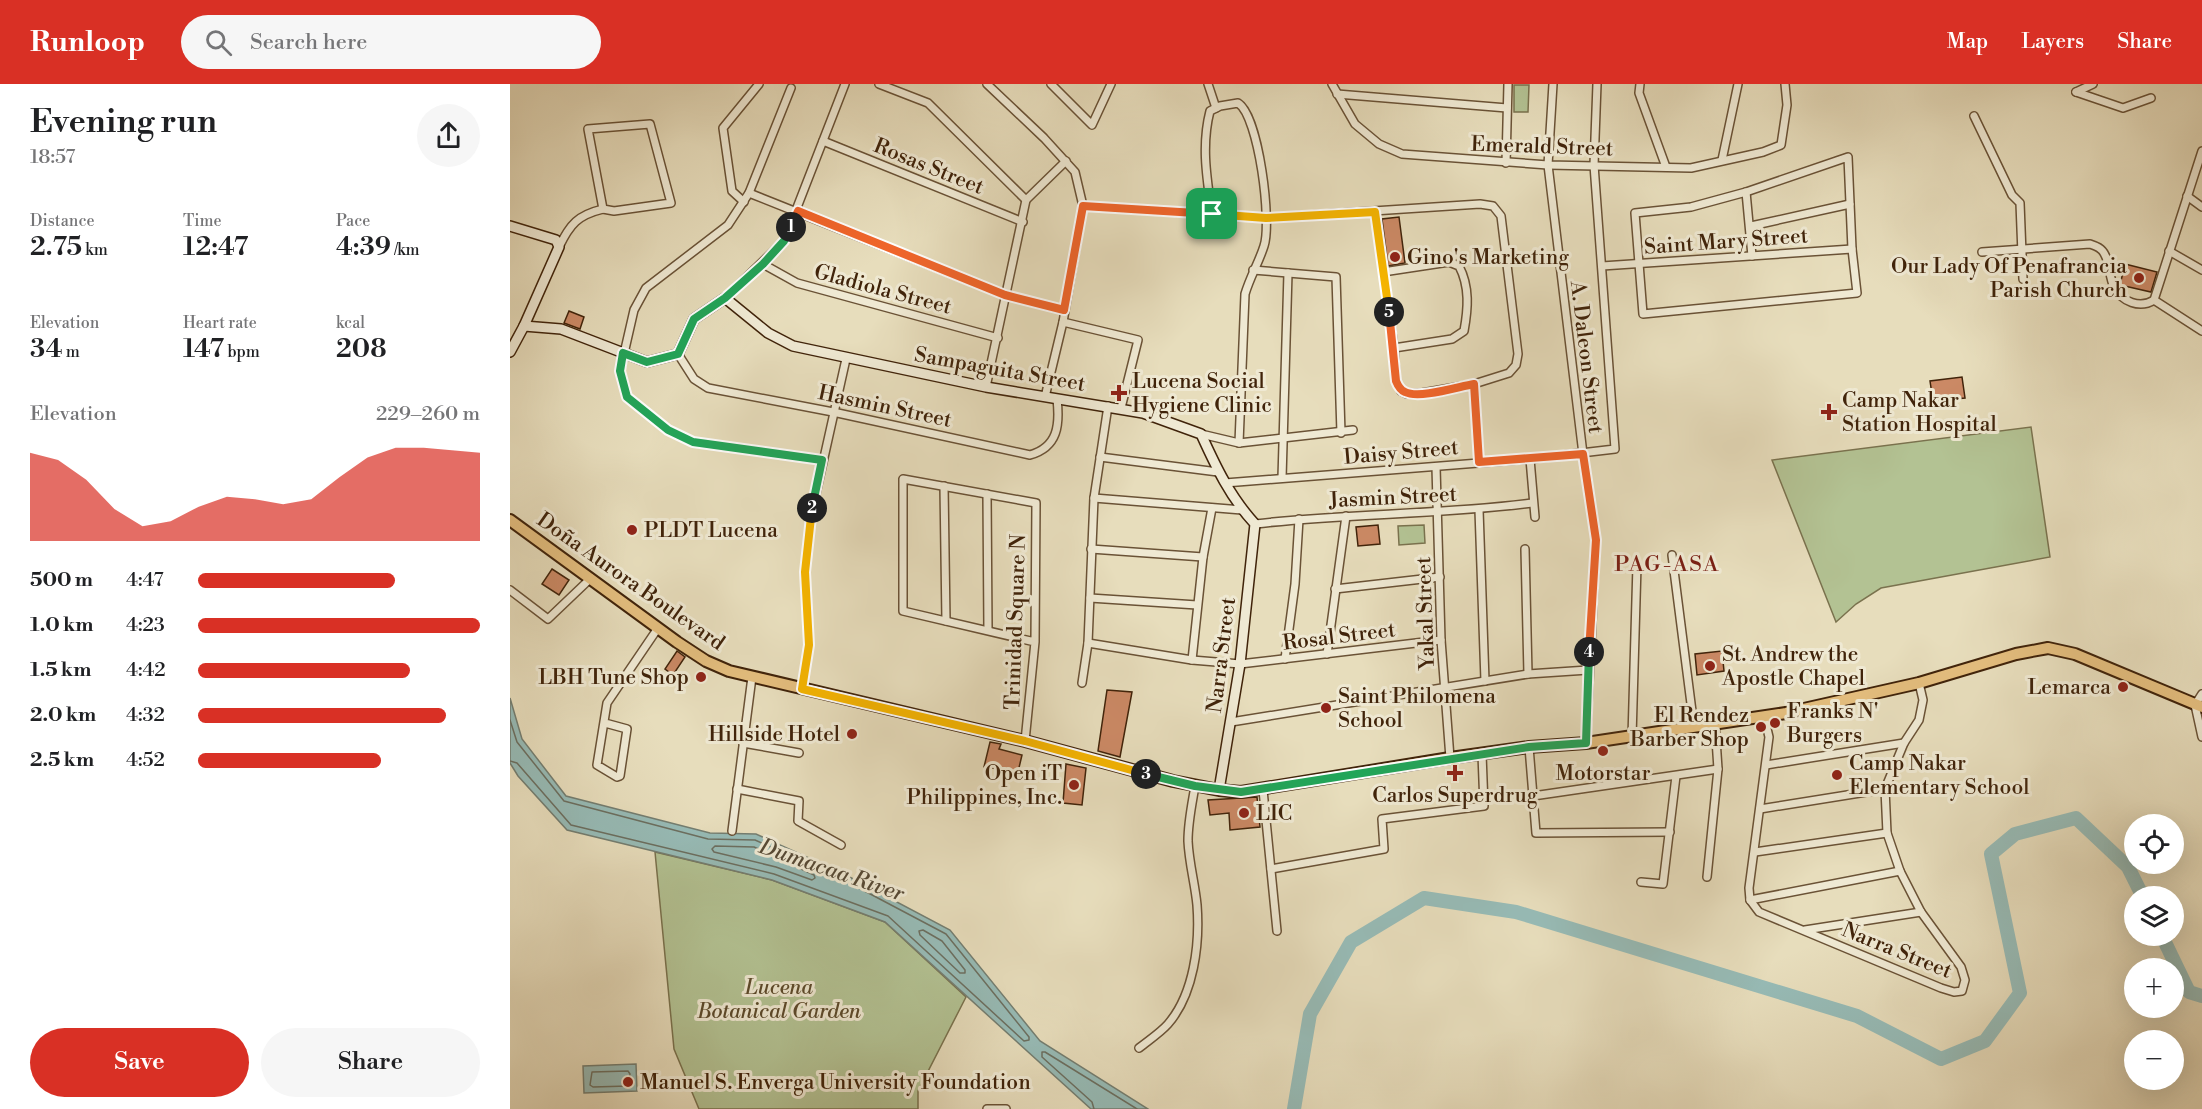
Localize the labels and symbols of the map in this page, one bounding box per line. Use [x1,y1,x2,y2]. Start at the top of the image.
street label: Emerald Street [1470,132,1614,162]
street label: Rosas Street [870,133,988,201]
pin [1186,188,1237,239]
pin: 1 [776,212,806,242]
street label: Saint Mary Street [1643,223,1810,261]
place label: Gino's Marketing [1407,245,1569,271]
marker: Gino's Marketing [1388,250,1402,264]
place label: Our Lady Of Penafrancia Parish Church [1891,254,2127,304]
street label: Gladiola Street [811,259,955,321]
marker: Our Lady Of Penafrancia Parish Church [2132,271,2146,285]
street label: A. Daleon Street [1564,278,1608,435]
pin: 5 [1374,297,1404,327]
street label: Sampaguita Street [912,342,1088,398]
place label: Lucena Social Hygiene Clinic [1132,369,1272,419]
street label: Hasmin Street [816,380,954,434]
marker: Lucena Social Hygiene Clinic [1110,384,1128,402]
place label: Camp Nakar Station Hospital [1842,388,1997,438]
marker: Camp Nakar Station Hospital [1820,403,1838,421]
street label: Daisy Street [1343,435,1460,471]
street label: Jasmin Street [1327,482,1458,514]
pin: 2 [797,493,827,523]
street label: Doña Aurora Boulevard [531,507,729,657]
place label: PLDT Lucena [644,518,778,544]
marker: PLDT Lucena [625,523,639,537]
street label: Trinidad Square N [1000,533,1032,710]
district label: PAG-ASA [1614,551,1720,578]
street label: Yakal Street [1411,555,1441,671]
street label: Narra Street [1202,595,1242,714]
street label: Rosal Street [1281,617,1398,657]
pin: 4 [1574,637,1604,667]
place label: St. Andrew the Apostle Chapel [1721,642,1865,692]
marker: St. Andrew the Apostle Chapel [1703,659,1717,673]
place label: LBH Tune Shop [538,665,689,691]
marker: LBH Tune Shop [694,670,708,684]
place label: Lemarca [2027,675,2111,701]
marker: Lemarca [2116,680,2130,694]
place label: Saint Philomena School [1338,684,1496,734]
place label: Franks N' Burgers [1786,699,1878,749]
marker: Saint Philomena School [1319,701,1333,715]
place label: El Rendez Barber Shop [1629,703,1749,753]
marker: Franks N' Burgers [1768,716,1782,730]
marker: El Rendez Barber Shop [1754,720,1768,734]
place label: Hillside Hotel [708,722,840,748]
marker: Hillside Hotel [845,727,859,741]
marker: Motorstar [1596,744,1610,758]
place label: Camp Nakar Elementary School [1849,751,2029,801]
pin: 3 [1131,759,1161,789]
place label: Open iT Philippines, Inc. [906,761,1062,811]
place label: Motorstar [1555,761,1651,787]
marker: Carlos Superdrug [1448,766,1462,780]
marker: Camp Nakar Elementary School [1830,768,1844,782]
marker: Open iT Philippines, Inc. [1067,778,1081,792]
place label: Carlos Superdrug [1372,783,1538,809]
place label: LIC [1256,801,1292,827]
marker: LIC [1237,806,1251,820]
water label: Dumacaa River [754,833,908,908]
street label: Narra Street [1838,917,1956,985]
park label: Lucena Botanical Garden [696,975,861,1025]
place label: Manuel S. Enverga University Foundation [640,1070,1031,1096]
marker: Manuel S. Enverga University Foundation [621,1075,635,1089]

